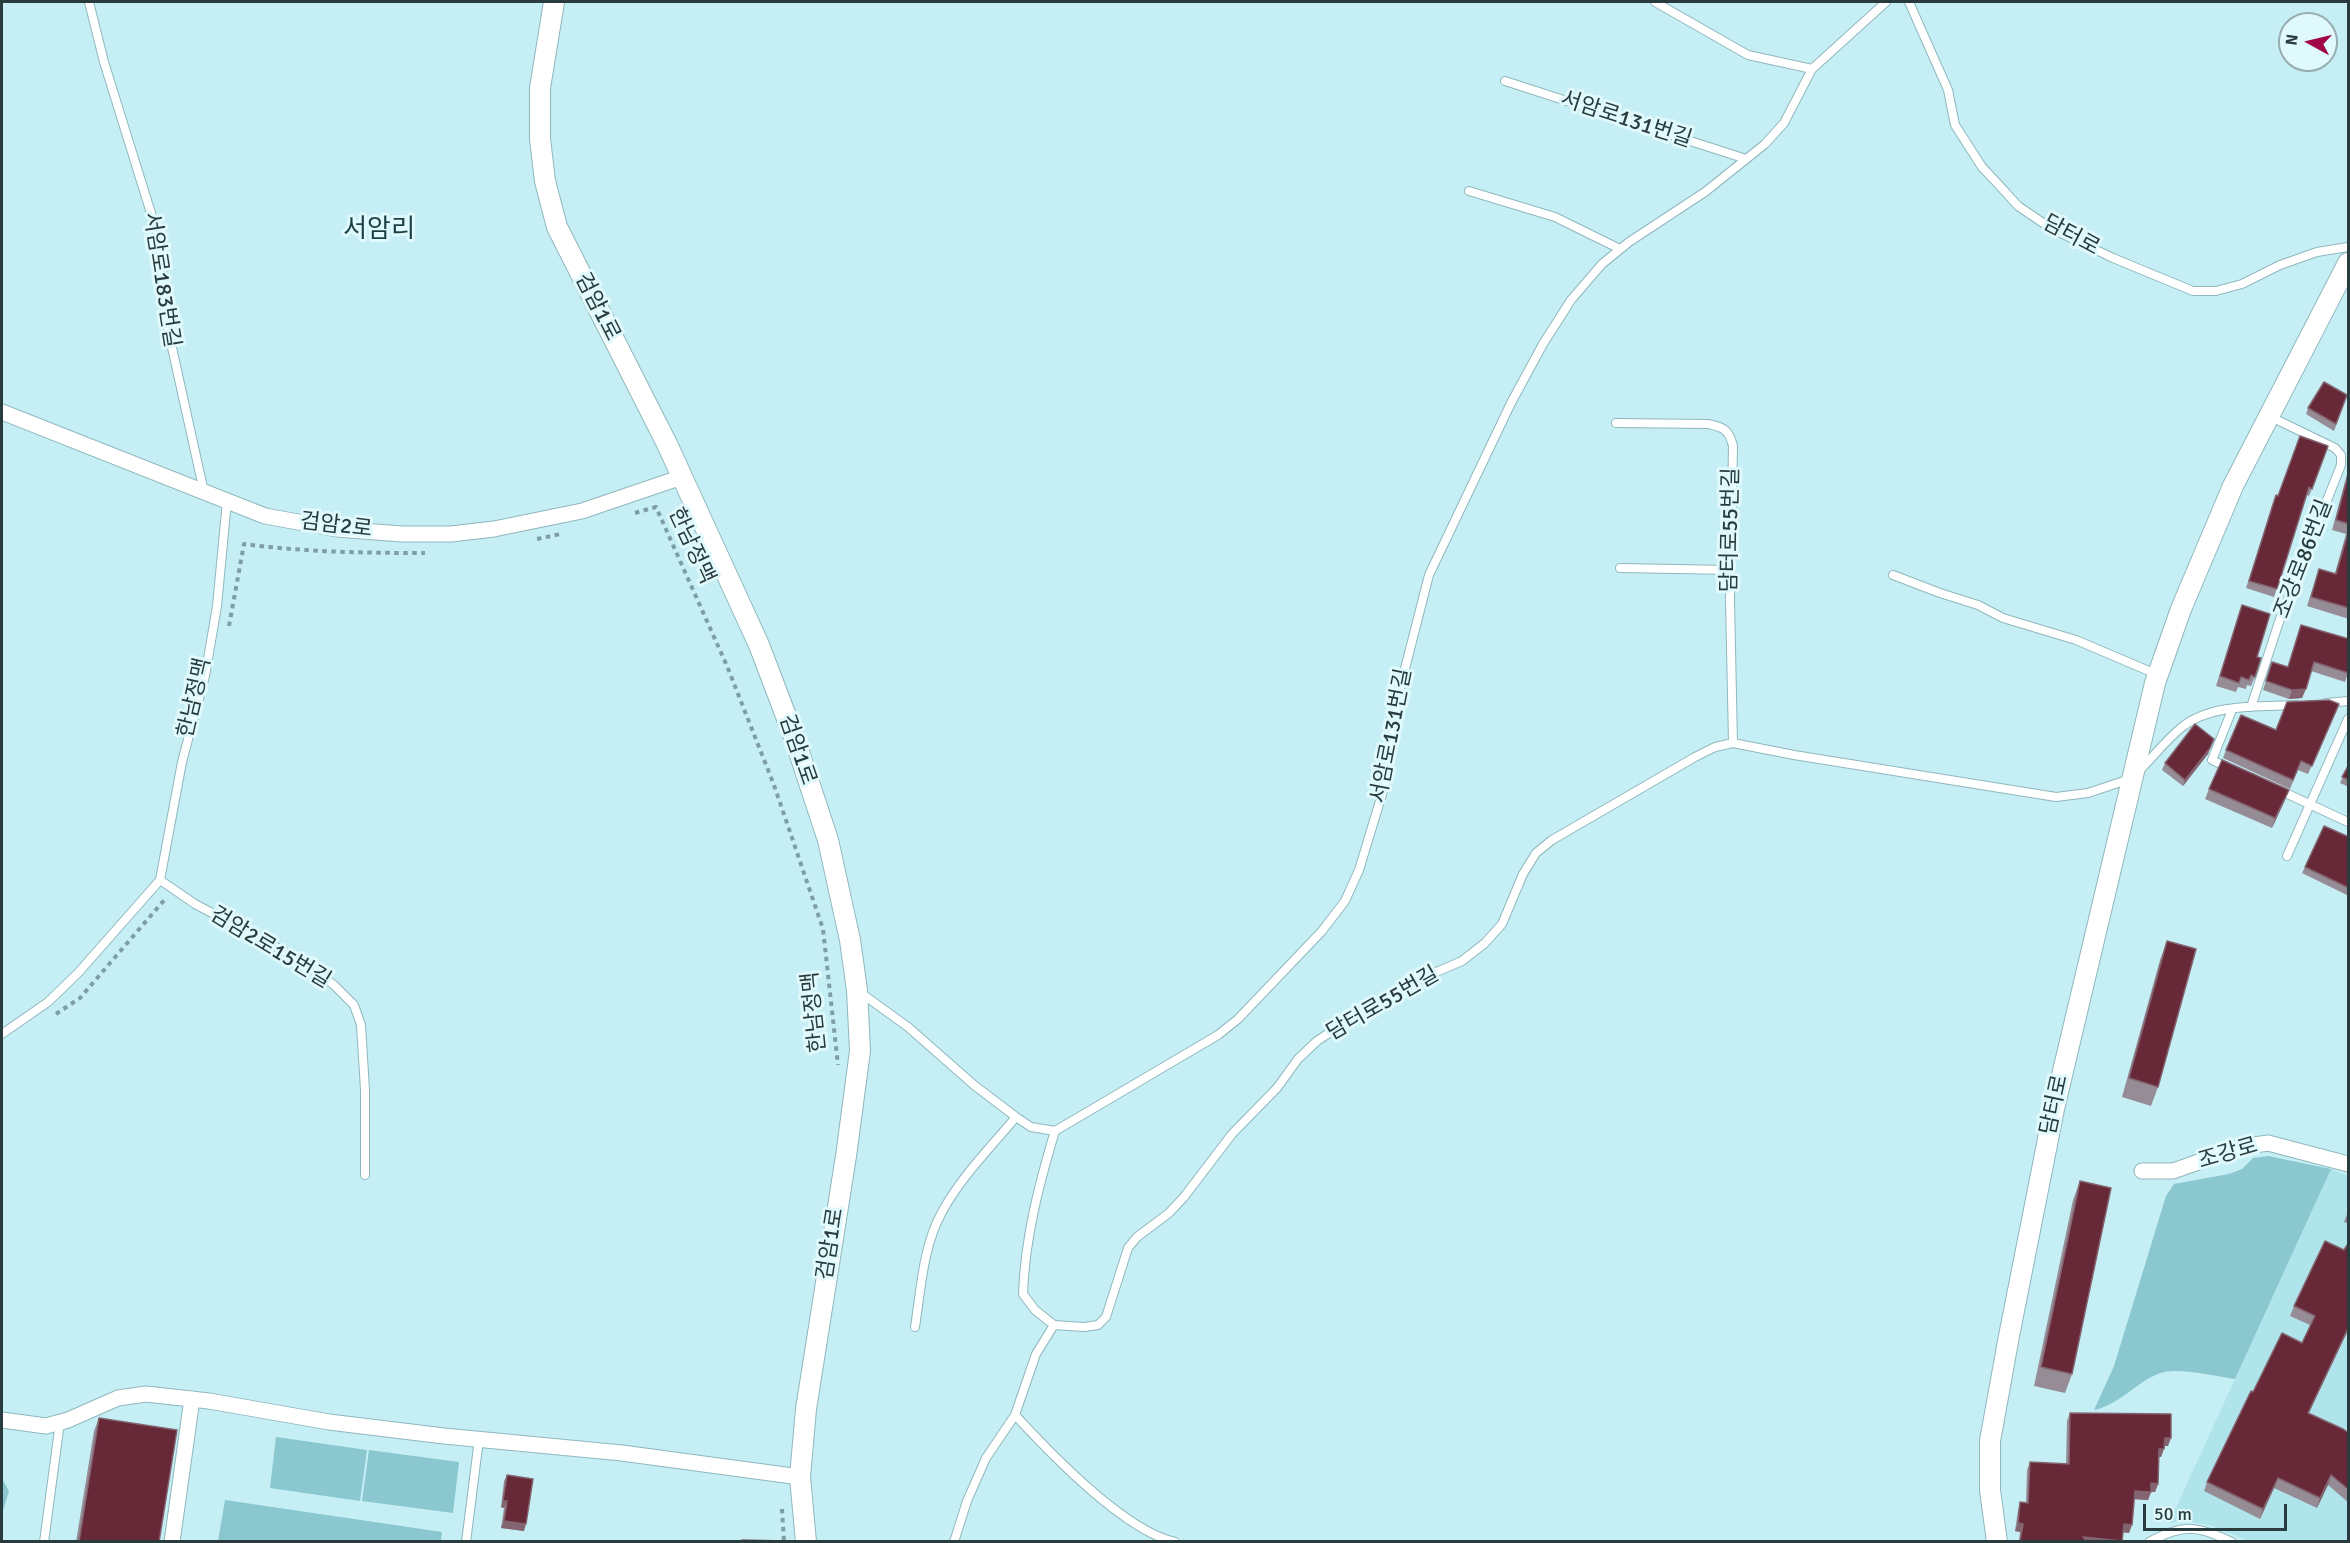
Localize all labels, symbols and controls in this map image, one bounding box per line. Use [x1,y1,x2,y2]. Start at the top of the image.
north arrow [2278,12,2338,72]
text: N [2281,33,2303,47]
street label: 서암로131번길 [1557,86,1695,154]
street label: 서암로183번길 [137,210,185,350]
street label: 담터로 [2038,210,2104,262]
district label: 서암리 [343,214,415,246]
street label: 검암1로 [569,269,625,345]
street label: 담터로55번길 [1717,467,1745,593]
street label: 조강로86번길 [2269,496,2339,622]
street label: 한남정맥 [662,504,720,588]
street label: 검암2로 [298,508,374,544]
street label: 한남정맥 [173,656,217,740]
street label: 서암로131번길 [1366,666,1418,806]
street label: 검암1로 [773,711,821,789]
street label: 검암2로15번길 [205,901,335,995]
street label: 담터로55번길 [1322,961,1444,1047]
street label: 한남정맥 [798,970,832,1054]
street label: 담터로 [2036,1073,2074,1137]
street label: 조강로 [2195,1133,2261,1175]
street label: 검암1로 [812,1206,850,1282]
scale bar [2146,1492,2290,1530]
text: 50 m [2154,1503,2192,1525]

